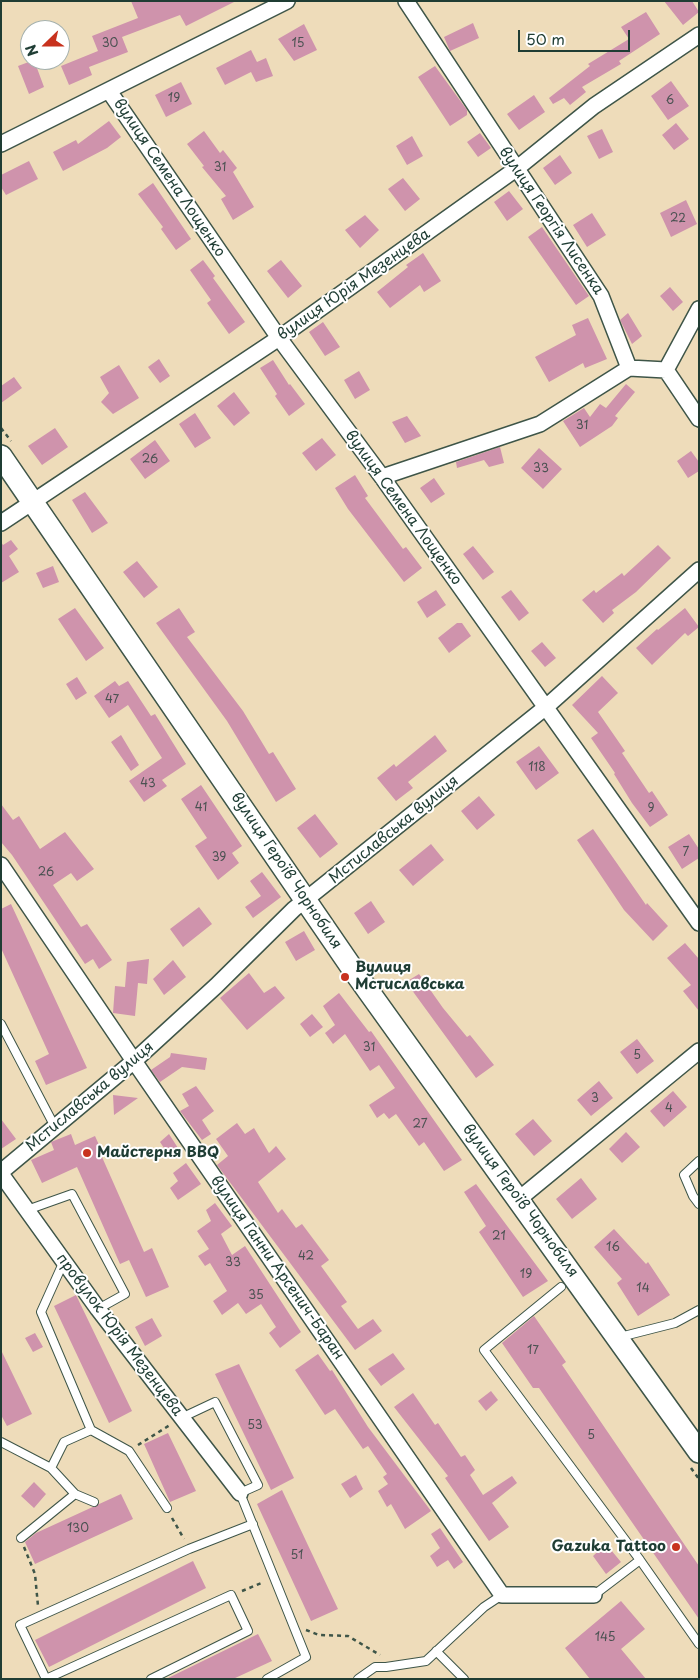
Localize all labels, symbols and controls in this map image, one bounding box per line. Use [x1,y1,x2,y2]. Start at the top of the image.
north arrow [20,20,70,70]
scale bar [520,20,632,52]
text: 50 m [526,27,565,50]
house number: 30 [102,37,118,51]
house number: 15 [291,37,305,51]
text: N [20,41,43,60]
house number: 19 [168,92,180,106]
house number: 6 [666,94,674,108]
street label: вулиця Семена Лощенко [109,95,229,261]
street label: вулиця Георгія Лисенка [495,144,607,298]
house number: 31 [214,161,226,175]
house number: 22 [670,212,686,226]
street label: вулиця Юрія Мезенцева [274,225,434,345]
house number: 31 [576,419,588,433]
street label: вулиця Семена Лощенко [341,427,465,589]
house number: 26 [142,453,158,467]
house number: 33 [533,462,549,476]
house number: 47 [105,693,119,707]
house number: 118 [528,761,546,775]
street label: Мстиславська вулиця [326,772,462,888]
house number: 43 [140,777,156,791]
street label: вулиця Героїв Чорнобиля [227,789,345,953]
house number: 41 [195,801,207,815]
house number: 9 [647,802,655,816]
house number: 7 [683,846,689,860]
house number: 39 [212,851,226,865]
house number: 26 [38,866,54,880]
place label: Вулиця Мстиславська [355,959,465,994]
marker: Вулиця Мстиславська [339,971,351,983]
street label: Мстиславська вулиця [22,1038,158,1156]
house number: 31 [363,1041,375,1055]
house number: 5 [633,1049,641,1063]
house number: 3 [591,1092,599,1106]
house number: 4 [665,1102,673,1116]
house number: 27 [413,1118,427,1132]
street label: вулиця Героїв Чорнобиля [458,1121,582,1281]
place label: Майстерня BBQ [97,1144,219,1162]
marker: Майстерня BBQ [81,1147,93,1159]
street label: вулиця Ганни Арсенич-Баран [206,1172,348,1364]
house number: 21 [492,1230,506,1244]
house number: 16 [606,1241,620,1255]
street label: провулок Юрія Мезенцева [52,1250,186,1420]
house number: 42 [298,1250,314,1264]
house number: 33 [225,1256,241,1270]
house number: 19 [520,1268,532,1282]
house number: 14 [636,1282,650,1296]
house number: 35 [248,1289,264,1303]
house number: 17 [527,1344,539,1358]
house number: 53 [247,1419,263,1433]
house number: 5 [587,1429,595,1443]
house number: 130 [67,1522,89,1536]
place label: Gazuka Tattoo [551,1538,666,1556]
marker: Gazuka Tattoo [670,1541,682,1553]
house number: 51 [291,1549,303,1563]
house number: 145 [595,1631,615,1645]

